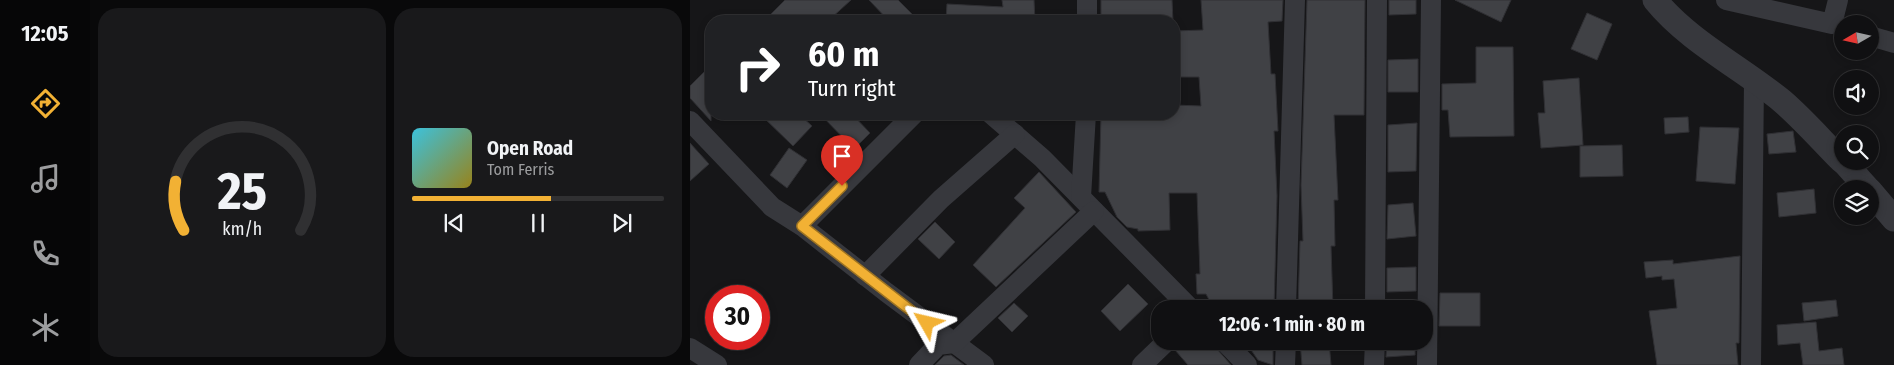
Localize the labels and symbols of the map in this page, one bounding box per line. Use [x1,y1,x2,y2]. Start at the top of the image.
north arrow [1834,15,1879,60]
pin [821,135,863,186]
speed limit sign: 30 [705,285,770,350]
position arrow [900,296,952,348]

